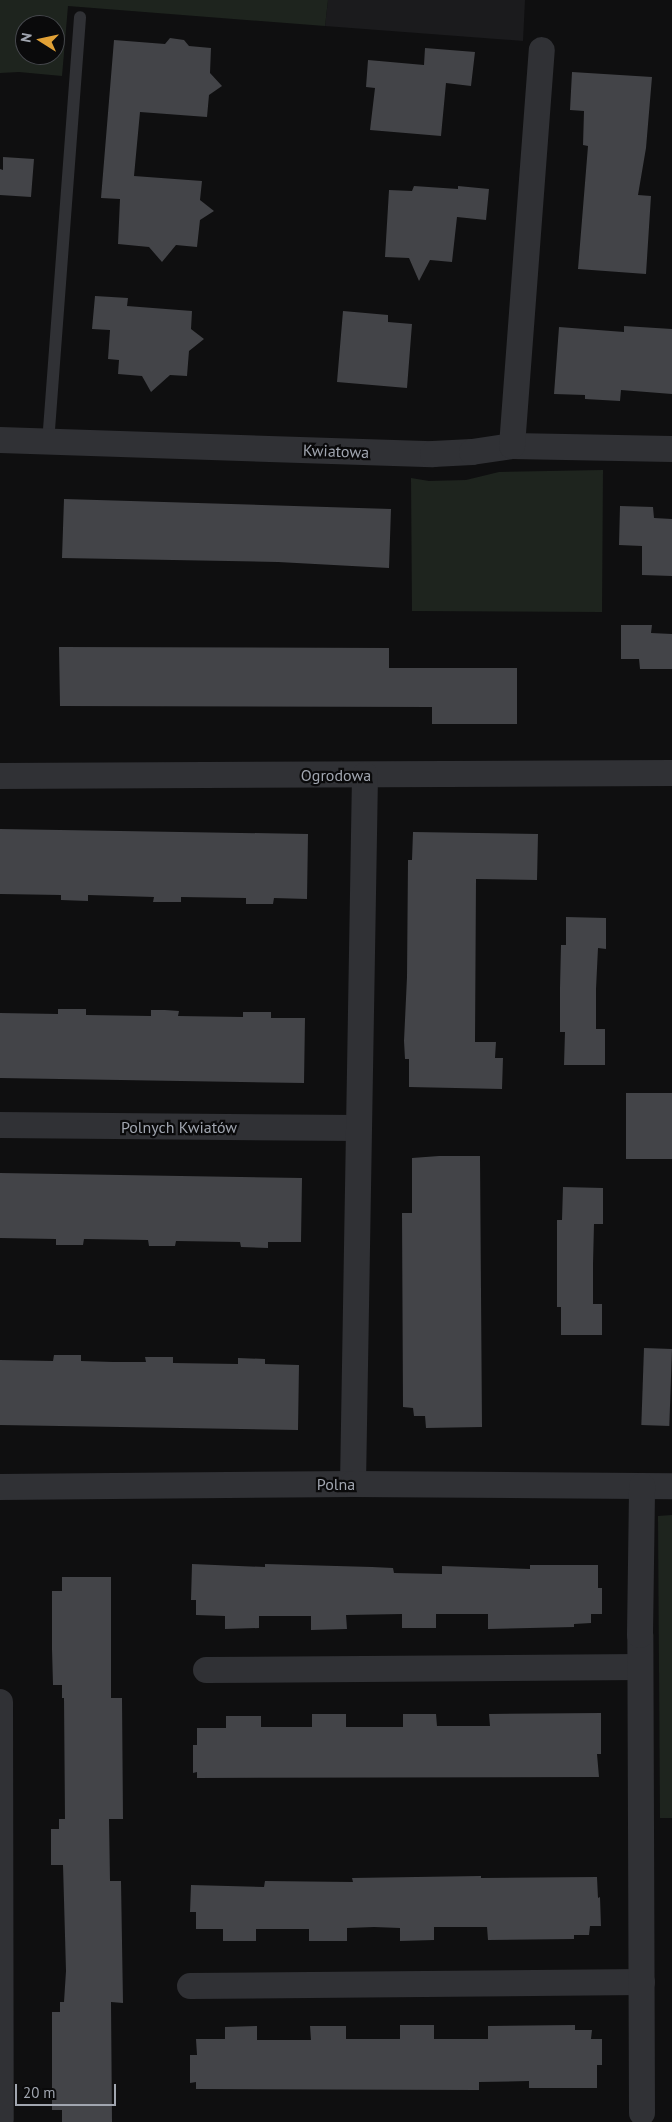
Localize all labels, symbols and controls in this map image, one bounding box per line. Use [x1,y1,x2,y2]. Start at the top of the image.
north arrow [15,15,65,65]
text: N [17,31,36,44]
street label: Kwiatowa [303,440,369,462]
street label: Ogrodowa [301,765,371,785]
street label: Polnych Kwiatów [121,1117,237,1137]
street label: Polna [317,1474,355,1494]
scale bar [18,2074,119,2106]
text: 20 m [23,2083,56,2102]

